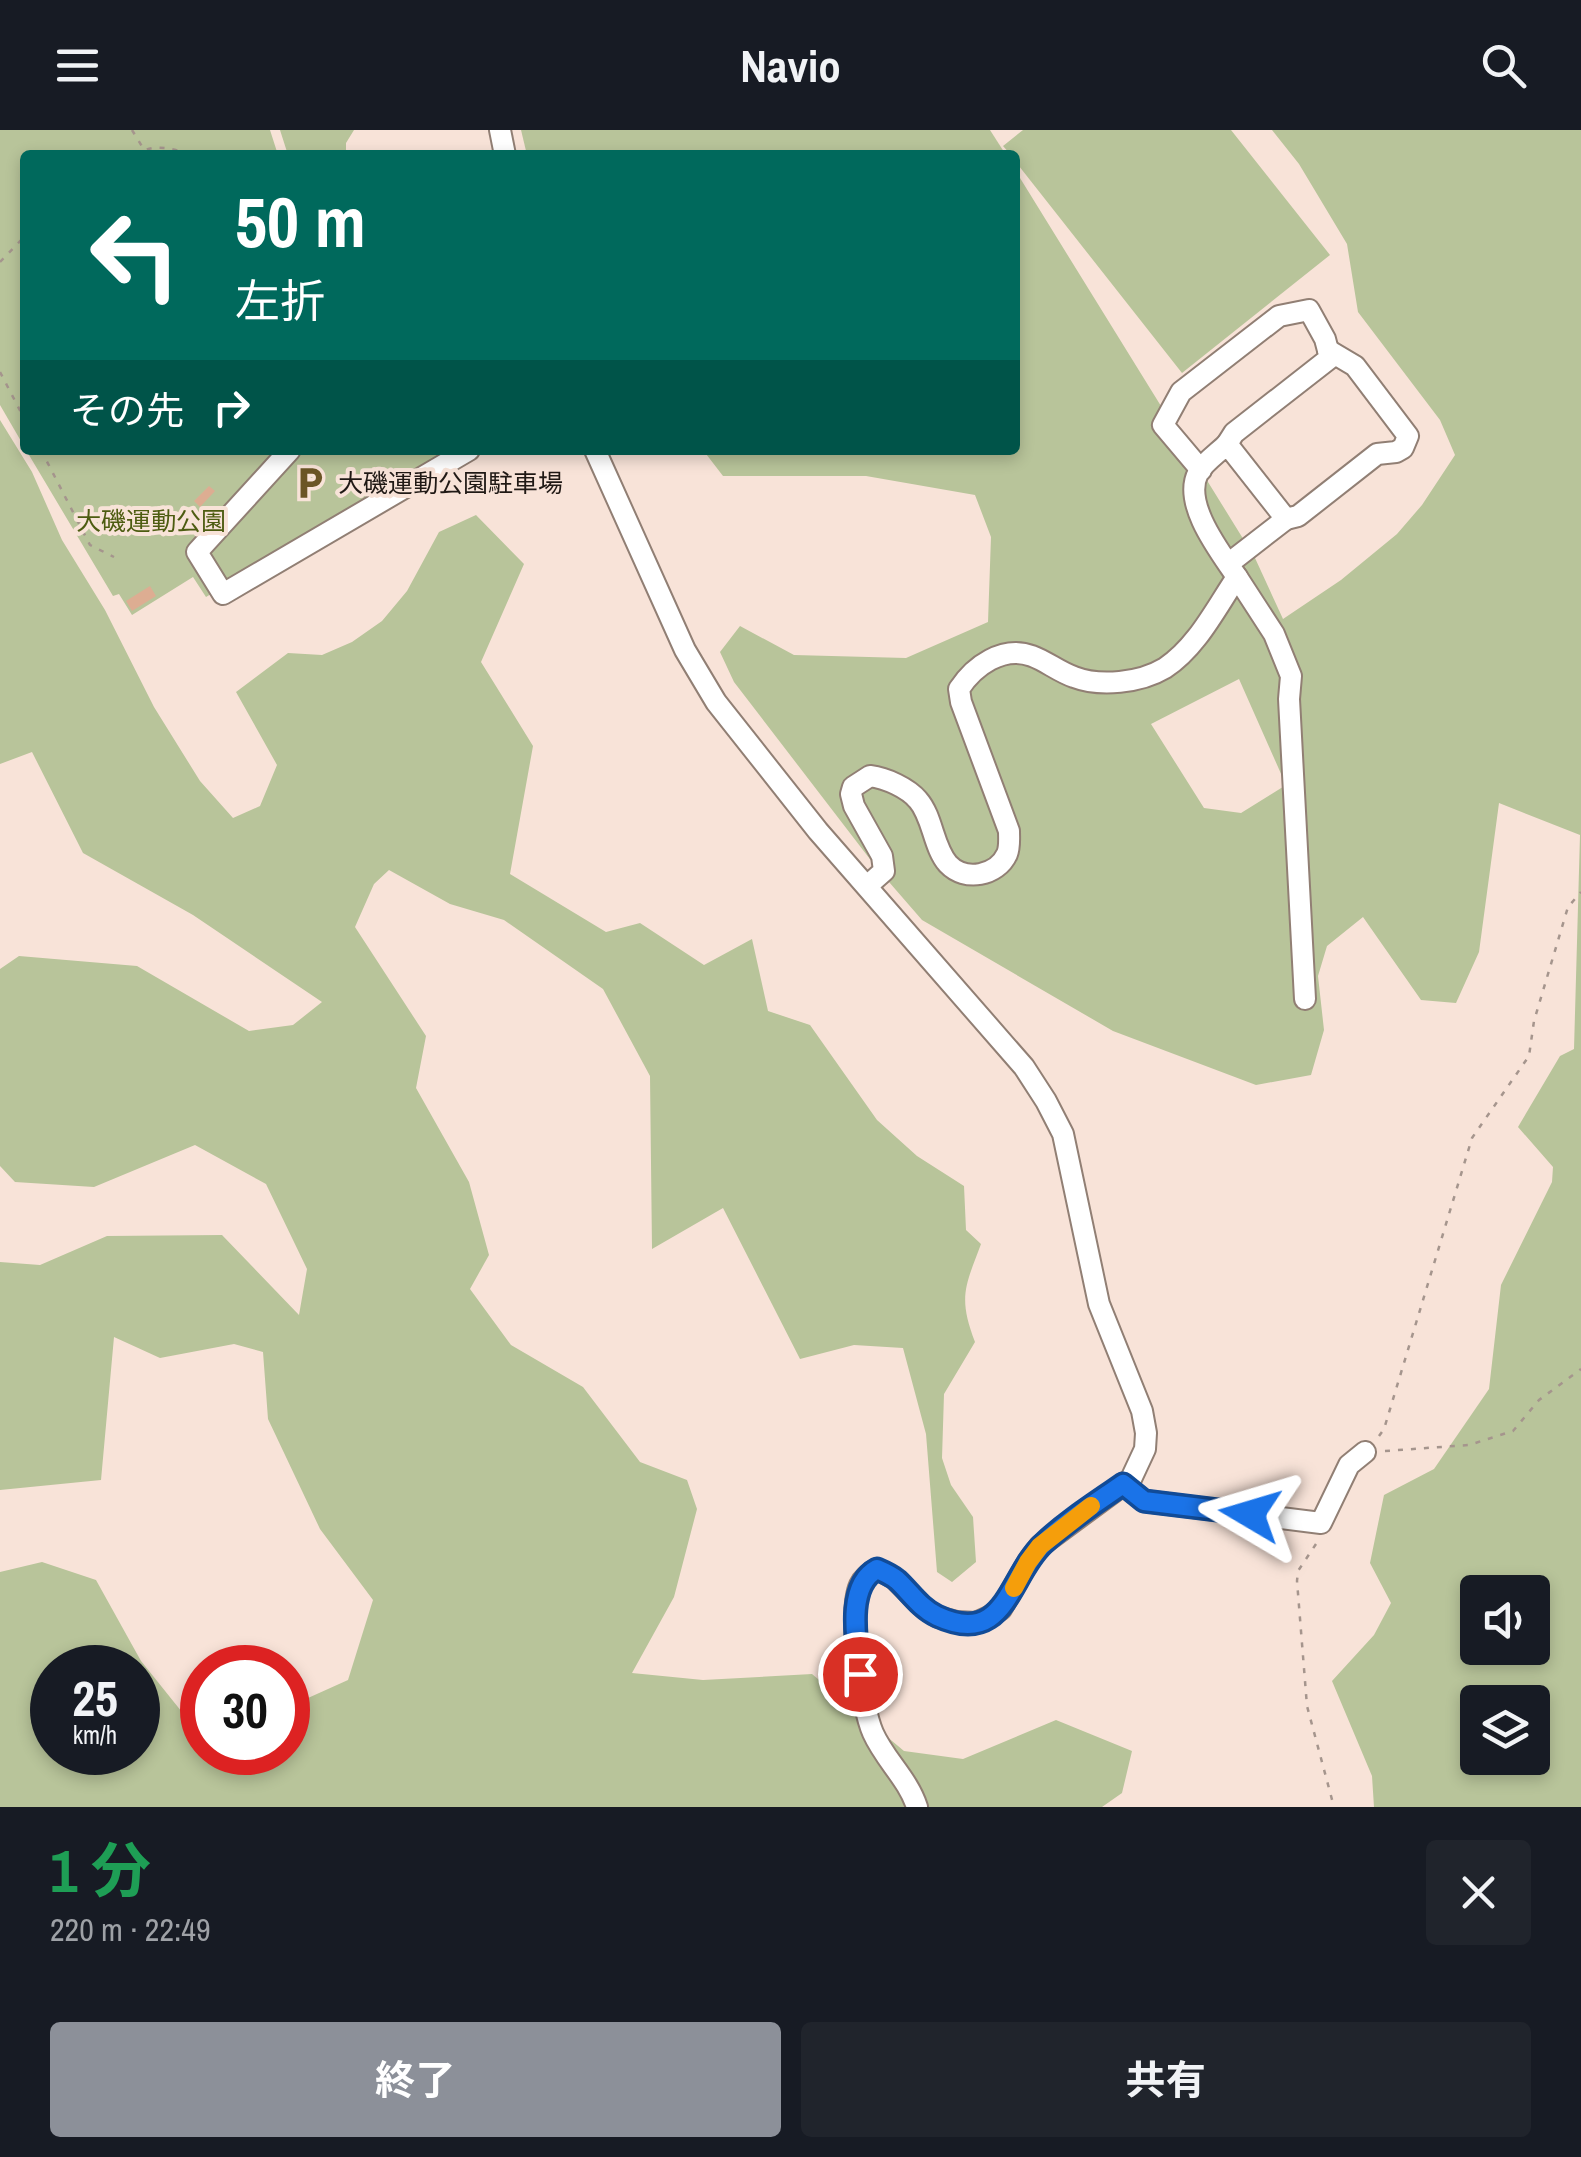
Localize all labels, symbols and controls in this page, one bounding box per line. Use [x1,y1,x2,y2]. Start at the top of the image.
text: Navio [740,35,841,96]
icon: menu [50,38,105,93]
icon: search [1476,38,1531,93]
text: 50 m [235,175,366,269]
icon: left [70,190,200,320]
text: 左折 [235,270,325,331]
icon: right [204,380,259,435]
text: その先 [70,385,184,436]
parking icon: 大磯運動公園駐車場 [291,464,329,502]
place label: 大磯運動公園駐車場 [338,466,563,500]
park label: 大磯運動公園 [76,504,226,538]
position arrow [1198,1462,1302,1566]
map controls [1460,1575,1550,1775]
button: sound [1460,1575,1550,1665]
pin [818,1632,903,1717]
speed limit sign: 30 [180,1645,310,1775]
icon: arrive [833,1647,888,1702]
text: 25 [72,1664,118,1732]
button: layers [1460,1685,1550,1775]
text: km/h [73,1718,117,1752]
text: 1 分 [50,1830,151,1911]
button: close [1426,1840,1531,1945]
text: 220 m · 22:49 [50,1908,210,1951]
button: 終了 [50,2022,781,2137]
button: 共有 [801,2022,1531,2137]

